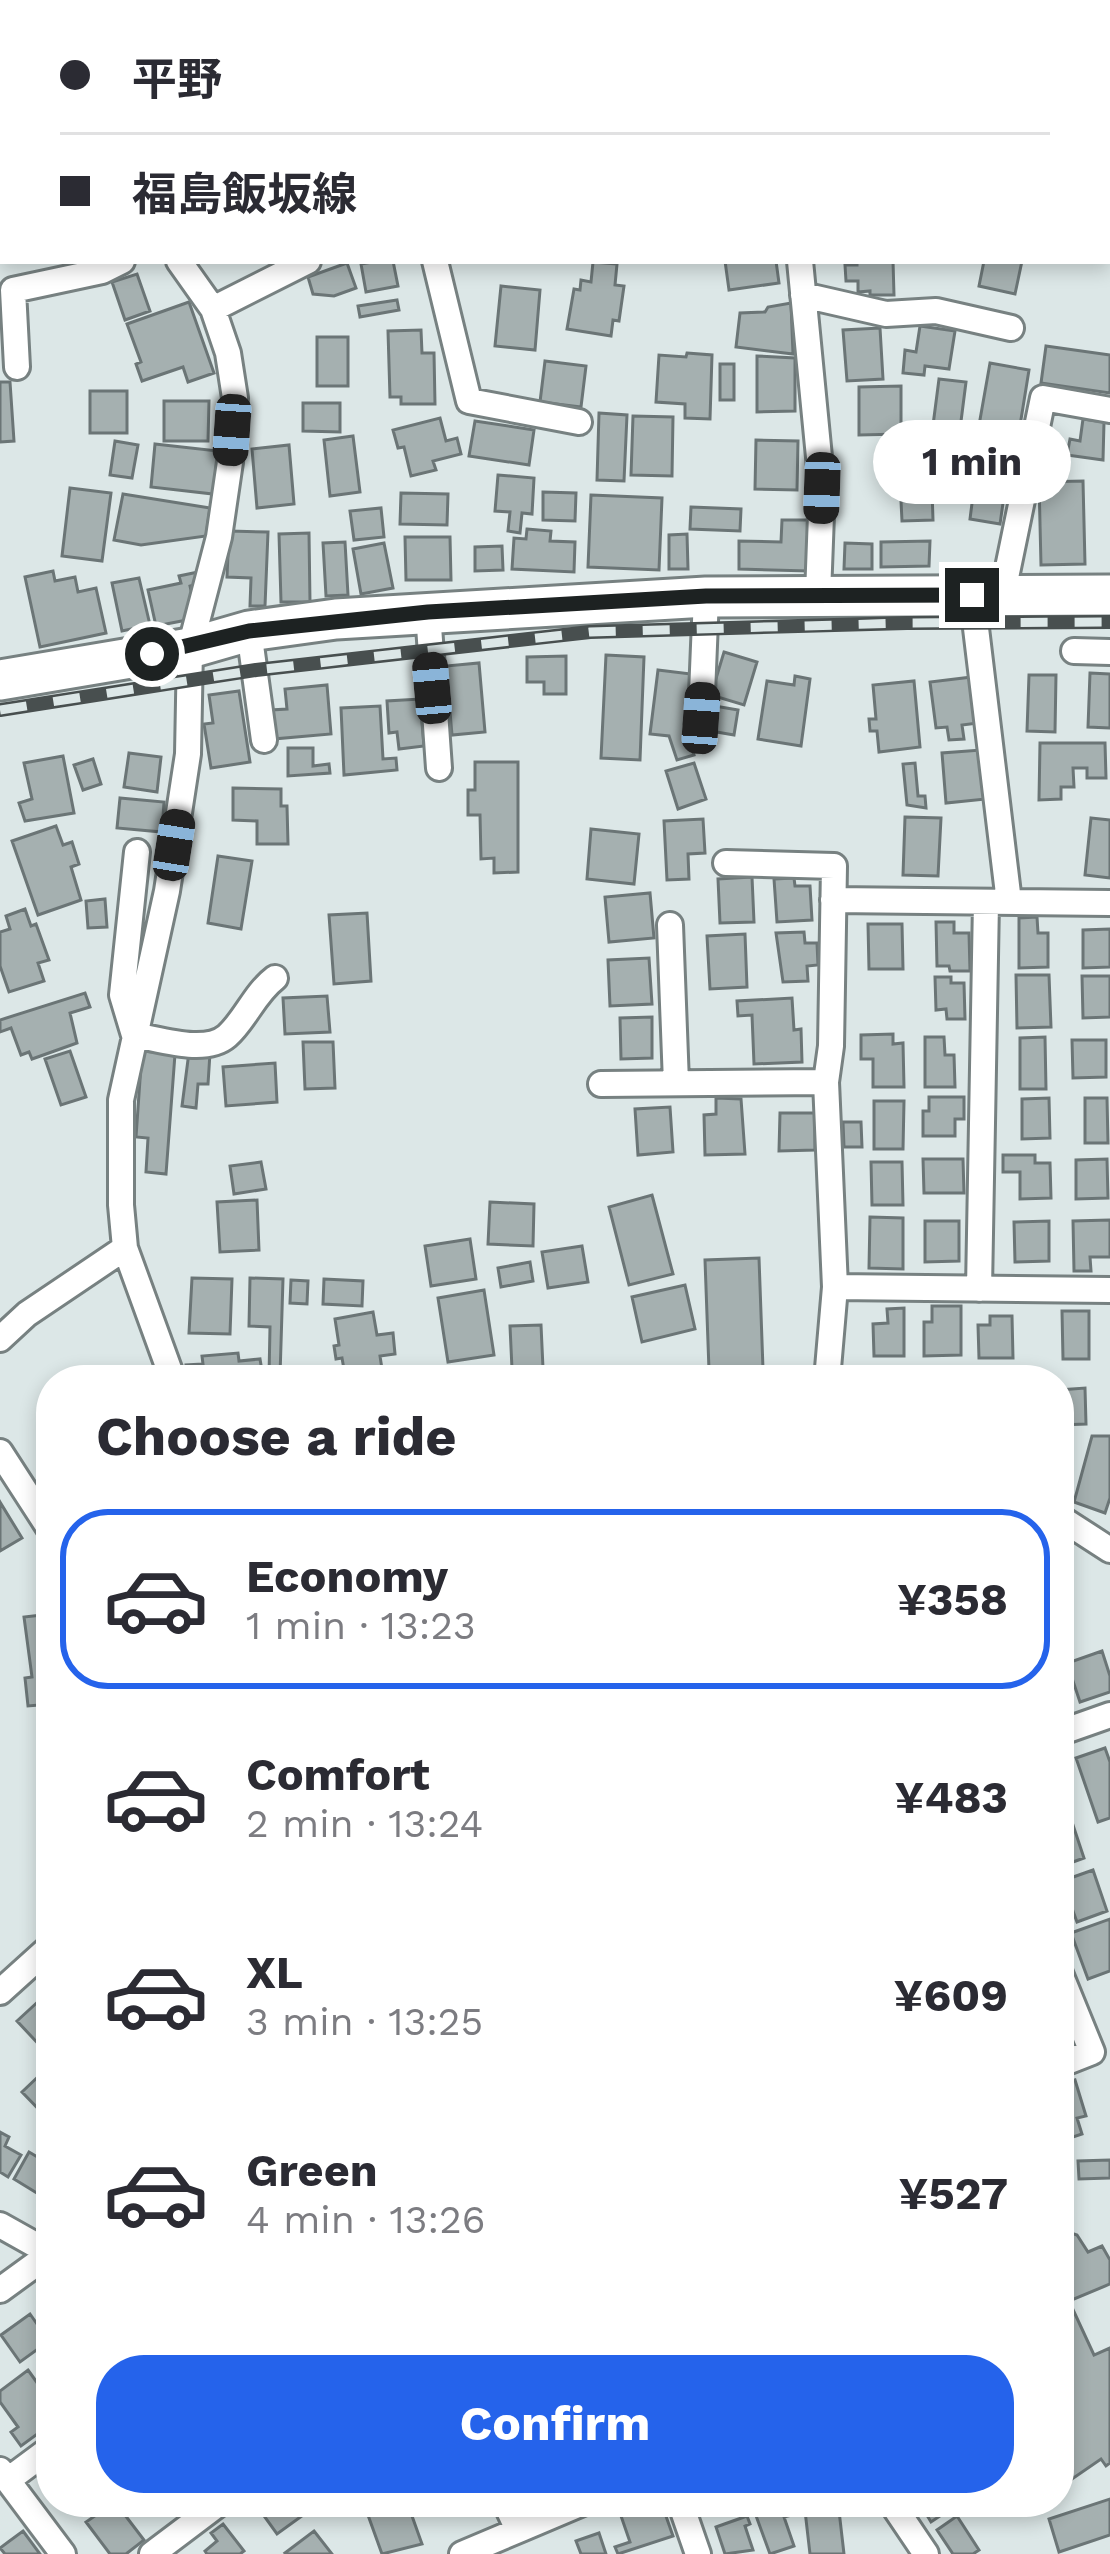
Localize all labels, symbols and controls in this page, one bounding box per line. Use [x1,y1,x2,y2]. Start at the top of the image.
text: 平野 [132,53,222,106]
text: 福島飯坂線 [132,168,357,221]
car [212,393,252,467]
callout: 1 min [873,421,1071,505]
text: 1 min [922,439,1022,484]
car [803,451,841,525]
route end [945,568,999,622]
route start [125,627,179,681]
car [411,651,453,725]
car [681,681,721,755]
car [151,807,197,883]
text: Choose a ride [96,1405,457,1468]
icon: car [102,1545,210,1653]
text: Economy [246,1550,448,1603]
text: ¥358 [897,1573,1008,1626]
text: 1 min · 13:23 [246,1603,476,1648]
icon: car [102,1743,210,1851]
text: Comfort [246,1748,430,1801]
text: ¥483 [894,1771,1008,1824]
text: 2 min · 13:24 [246,1801,483,1846]
icon: car [102,1941,210,2049]
text: XL [246,1946,303,1999]
text: ¥609 [894,1969,1008,2022]
text: 3 min · 13:25 [246,1999,483,2044]
icon: car [102,2139,210,2247]
text: Green [246,2144,378,2197]
text: ¥527 [898,2167,1008,2220]
text: 4 min · 13:26 [246,2197,485,2242]
button: Confirm [96,2355,1014,2493]

